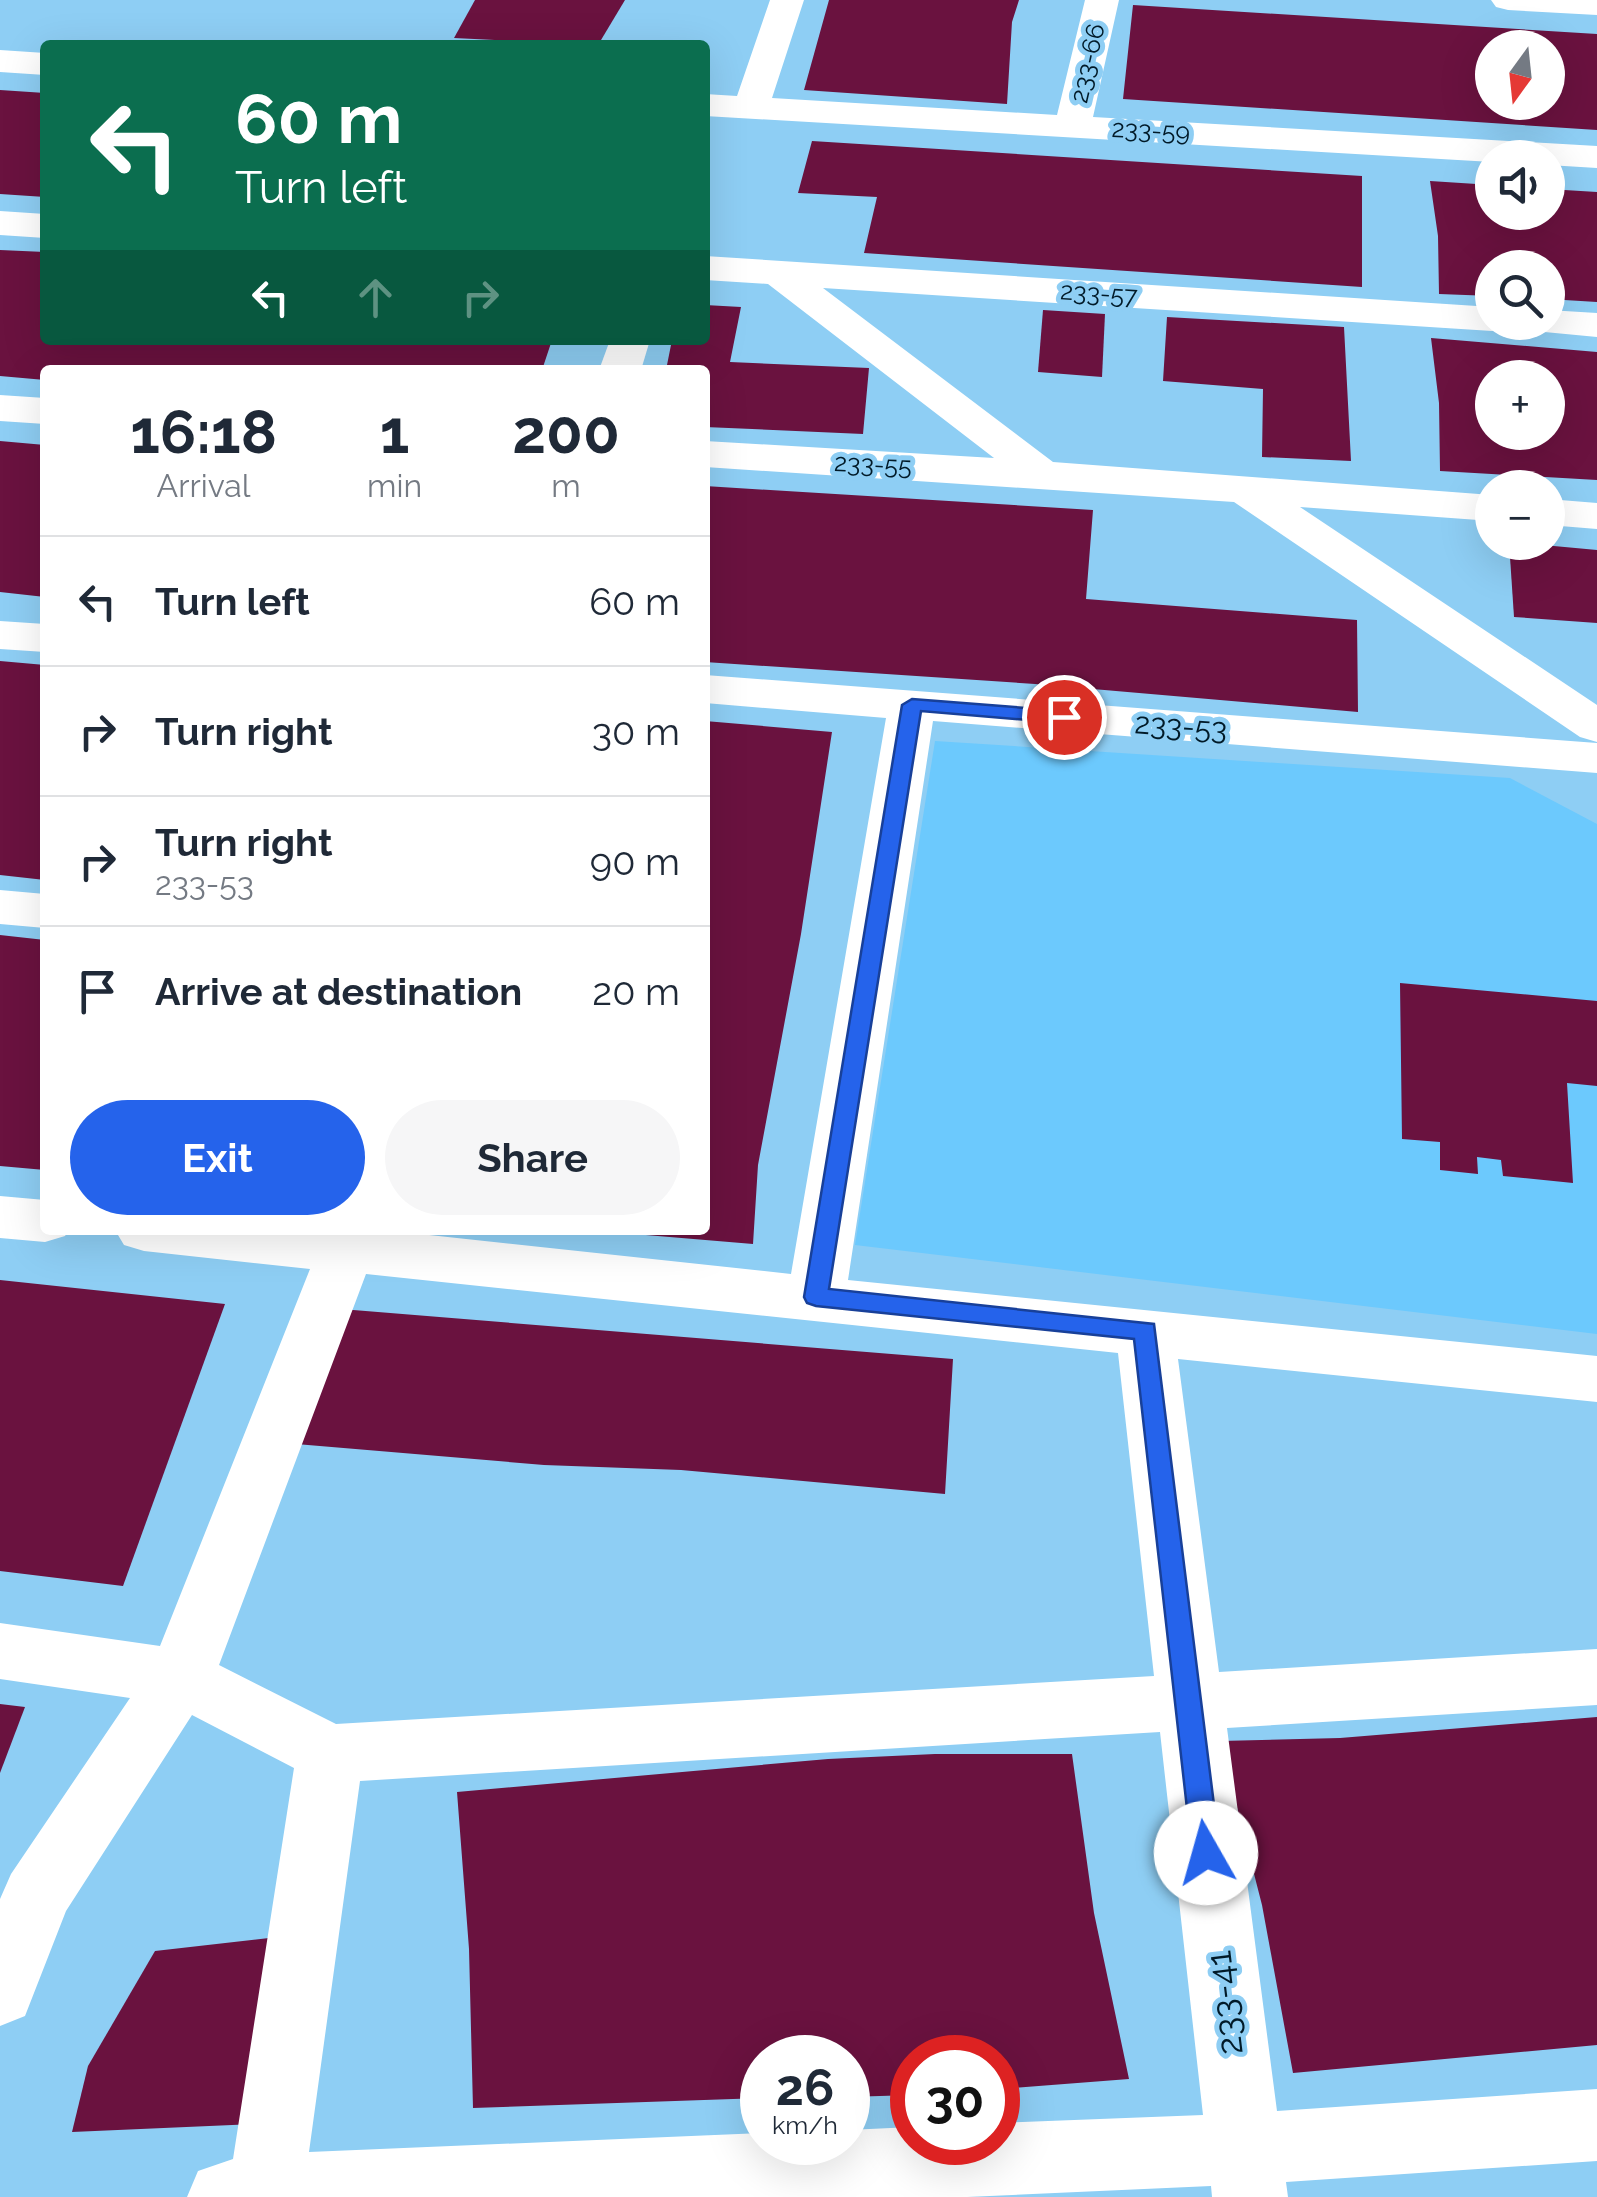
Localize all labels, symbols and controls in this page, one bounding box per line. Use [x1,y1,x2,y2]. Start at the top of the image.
street label: 233-66 [1063,20,1111,106]
north arrow [1475,30,1565,120]
map controls [1475,30,1565,560]
text: 60 m [235,77,402,159]
icon: left [70,80,200,210]
street label: 233-59 [1111,113,1191,147]
button: sound [1475,140,1565,230]
text: Turn left [235,161,407,214]
button: search [1475,250,1565,340]
icon: left [243,270,298,325]
icon: ahead [348,270,403,325]
icon: right [453,270,508,325]
street label: 233-57 [1059,275,1139,311]
button: + [1475,360,1565,450]
text: 16:18 [130,397,277,467]
text: 1 [380,397,409,467]
text: 200 [512,397,620,467]
street label: 233-55 [834,447,912,481]
text: Arrival [157,467,250,504]
text: min [367,467,422,504]
text: m [551,467,581,504]
button: − [1475,470,1565,560]
icon: left [70,574,125,629]
text: Turn left [155,579,310,624]
text: 60 m [589,579,680,624]
pin [1022,675,1107,760]
icon: arrive [1037,690,1092,745]
icon: right [70,704,125,759]
street label: 233-53 [1134,705,1228,747]
text: Turn right [155,709,332,754]
text: 30 m [592,709,680,754]
text: Turn right [155,820,332,865]
icon: right [70,834,125,889]
text: 90 m [590,839,680,884]
text: 233-53 [155,865,254,902]
icon: arrive [70,964,125,1019]
text: Arrive at destination [155,969,522,1014]
text: 20 m [592,969,680,1014]
button: Exit [70,1100,365,1215]
button: Share [385,1100,680,1215]
position arrow [1154,1801,1258,1905]
street label: 233-41 [1197,1949,1251,2057]
speed limit sign: 30 [890,2035,1020,2165]
text: 26 [776,2058,834,2117]
text: km/h [772,2110,838,2140]

